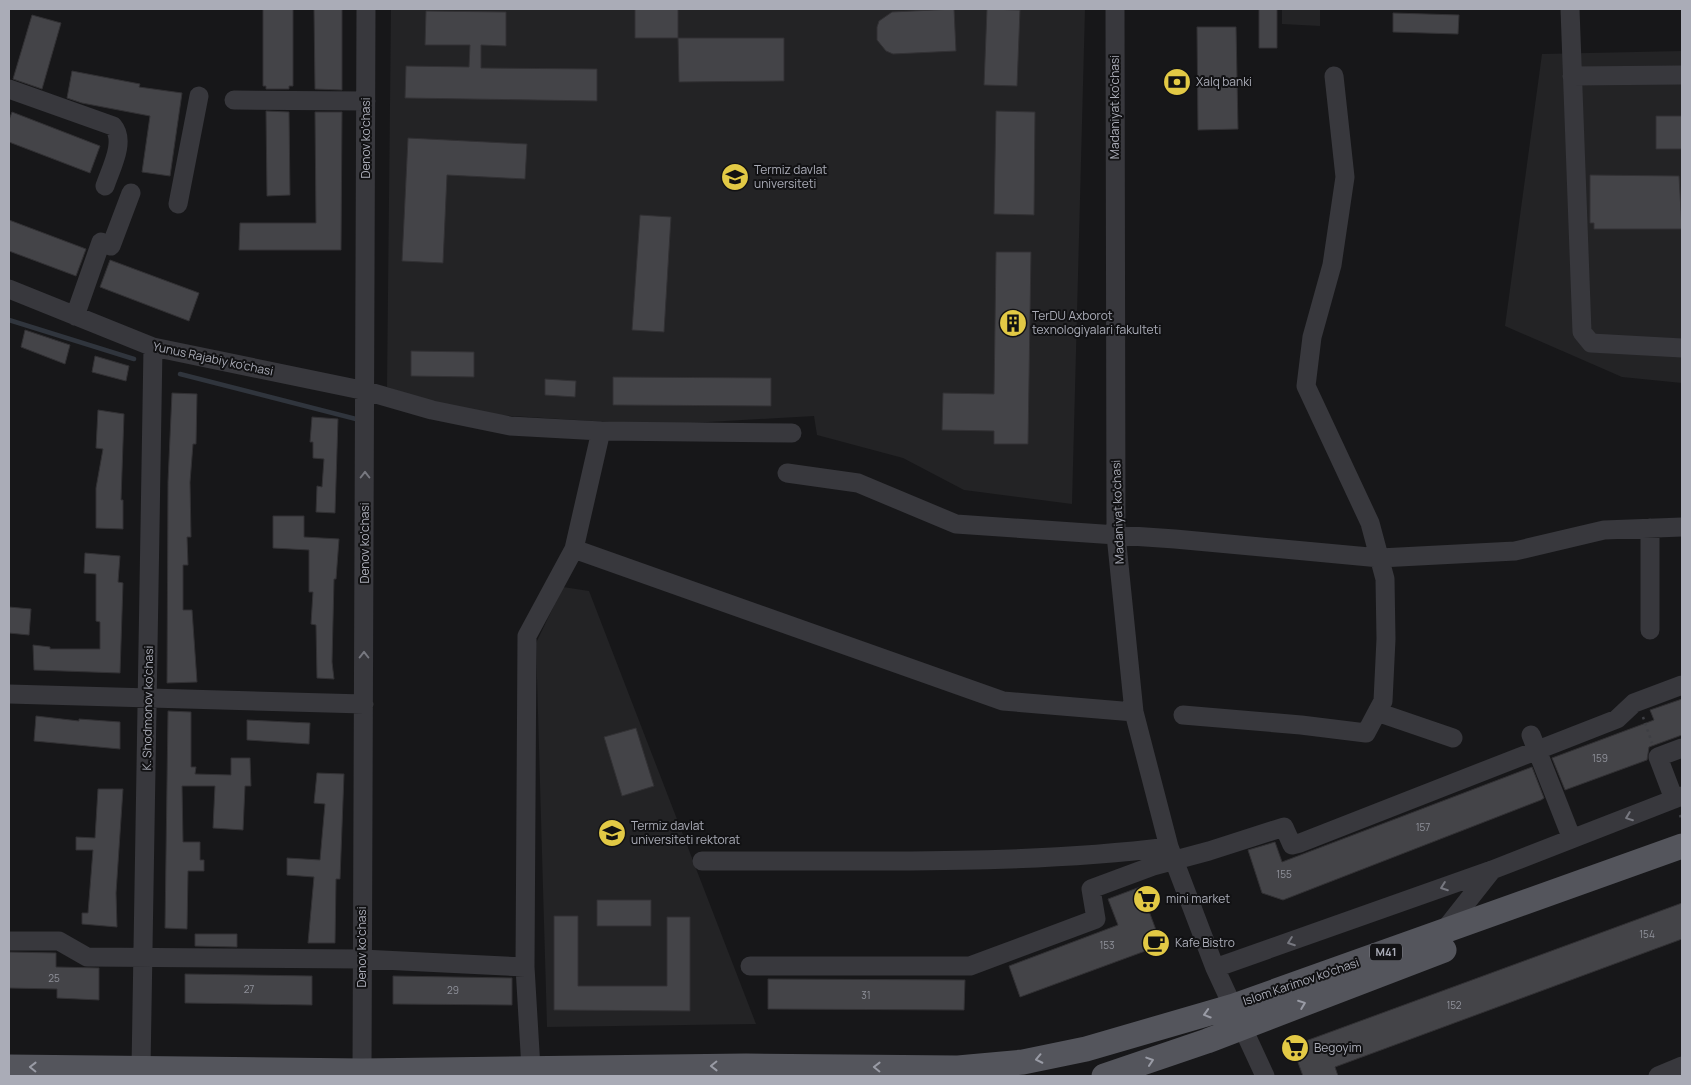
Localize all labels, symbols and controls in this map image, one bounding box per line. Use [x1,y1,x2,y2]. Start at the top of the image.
street label: Madaniyat ko'chasi [1106,55,1123,159]
bank icon: Xalq banki [1162,67,1192,97]
place label: Xalq banki [1196,73,1252,90]
street label: Denov ko'chasi [357,97,374,179]
place label: Termiz davlat universiteti [754,161,827,192]
school or university icon: Termiz davlat universiteti [720,162,750,192]
place label: TerDU Axborot texnologiyalari fakulteti [1032,307,1161,338]
building icon: TerDU Axborot texnologiyalari fakulteti [998,308,1028,338]
street label: Yunus Rajabiy ko'chasi [151,337,275,380]
street label: Madaniyat ko'chasi [1107,460,1128,564]
one-way arrow [360,471,370,478]
street label: Denov ko'chasi [356,502,373,584]
street label: K. Shodmonov ko'chasi [138,645,157,771]
one-way arrow [359,651,369,658]
house number: 159 [1592,751,1608,765]
one-way arrow [1625,811,1634,821]
place label: Termiz davlat universiteti rektorat [631,817,740,848]
school or university icon: Termiz davlat universiteti rektorat [597,818,627,848]
house number: 157 [1416,820,1430,834]
house number: 155 [1276,867,1292,881]
one-way arrow [1441,881,1449,891]
supermarket icon: mini market [1132,884,1162,914]
place label: mini market [1166,890,1230,907]
street label: Denov ko'chasi [353,906,370,988]
house number: 154 [1639,927,1655,941]
cafe icon: Kafe Bistro [1141,928,1171,958]
place label: Kafe Bistro [1175,934,1235,951]
one-way arrow [1288,936,1296,946]
house number: 153 [1099,938,1115,952]
road number: M41 [1370,944,1402,960]
street label: Islom Karimov ko'chasi [1240,954,1361,1009]
house number: 25 [48,971,60,985]
house number: 27 [244,982,254,996]
house number: 29 [447,983,459,997]
house number: 31 [861,988,871,1002]
house number: 152 [1446,998,1462,1012]
one-way arrow [1298,999,1306,1009]
one-way arrow [1204,1008,1212,1018]
supermarket icon: Begoyim [1280,1033,1310,1063]
place label: Begoyim [1314,1039,1362,1056]
one-way arrow [1034,1053,1043,1064]
one-way arrow [1146,1057,1154,1067]
one-way arrow [710,1061,718,1071]
one-way arrow [873,1061,881,1072]
one-way arrow [29,1062,36,1072]

